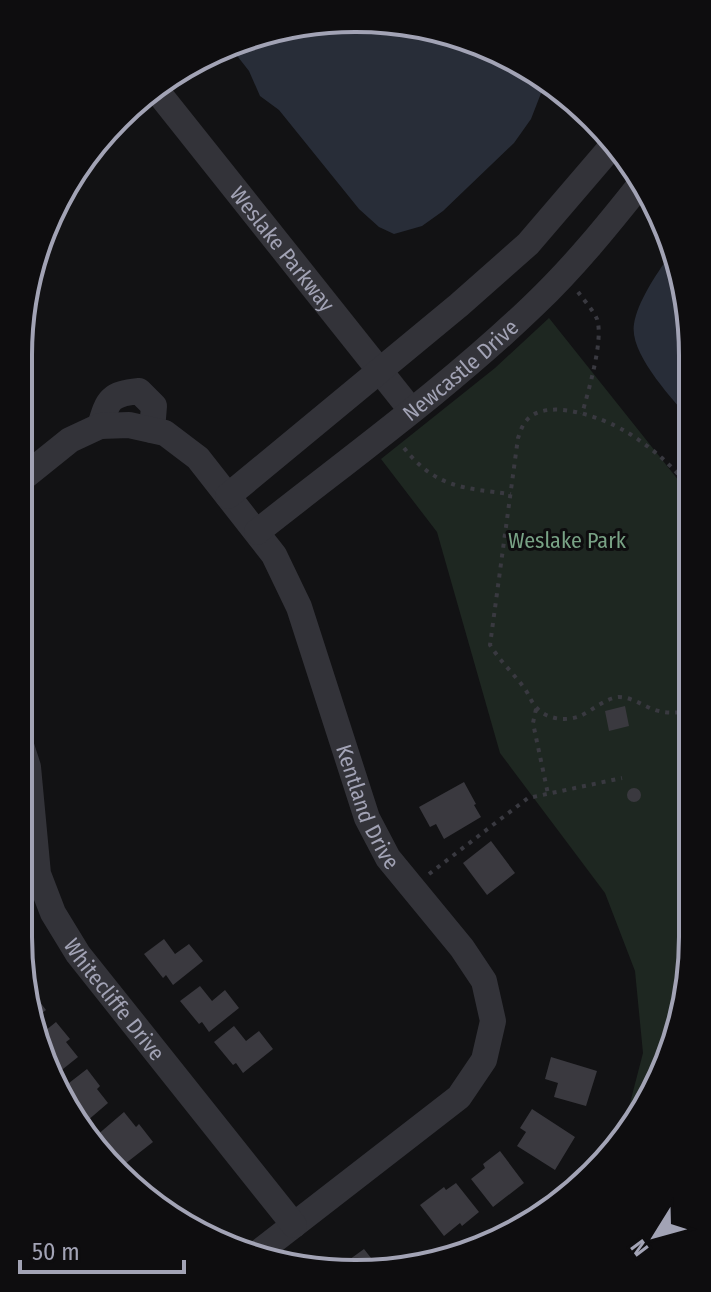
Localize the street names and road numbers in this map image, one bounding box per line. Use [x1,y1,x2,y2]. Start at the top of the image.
street label: Weslake Parkway [224,181,341,317]
street label: Newcastle Drive [397,313,524,427]
street label: Kentland Drive [331,741,405,875]
street label: Whitecliffe Drive [58,933,171,1066]

